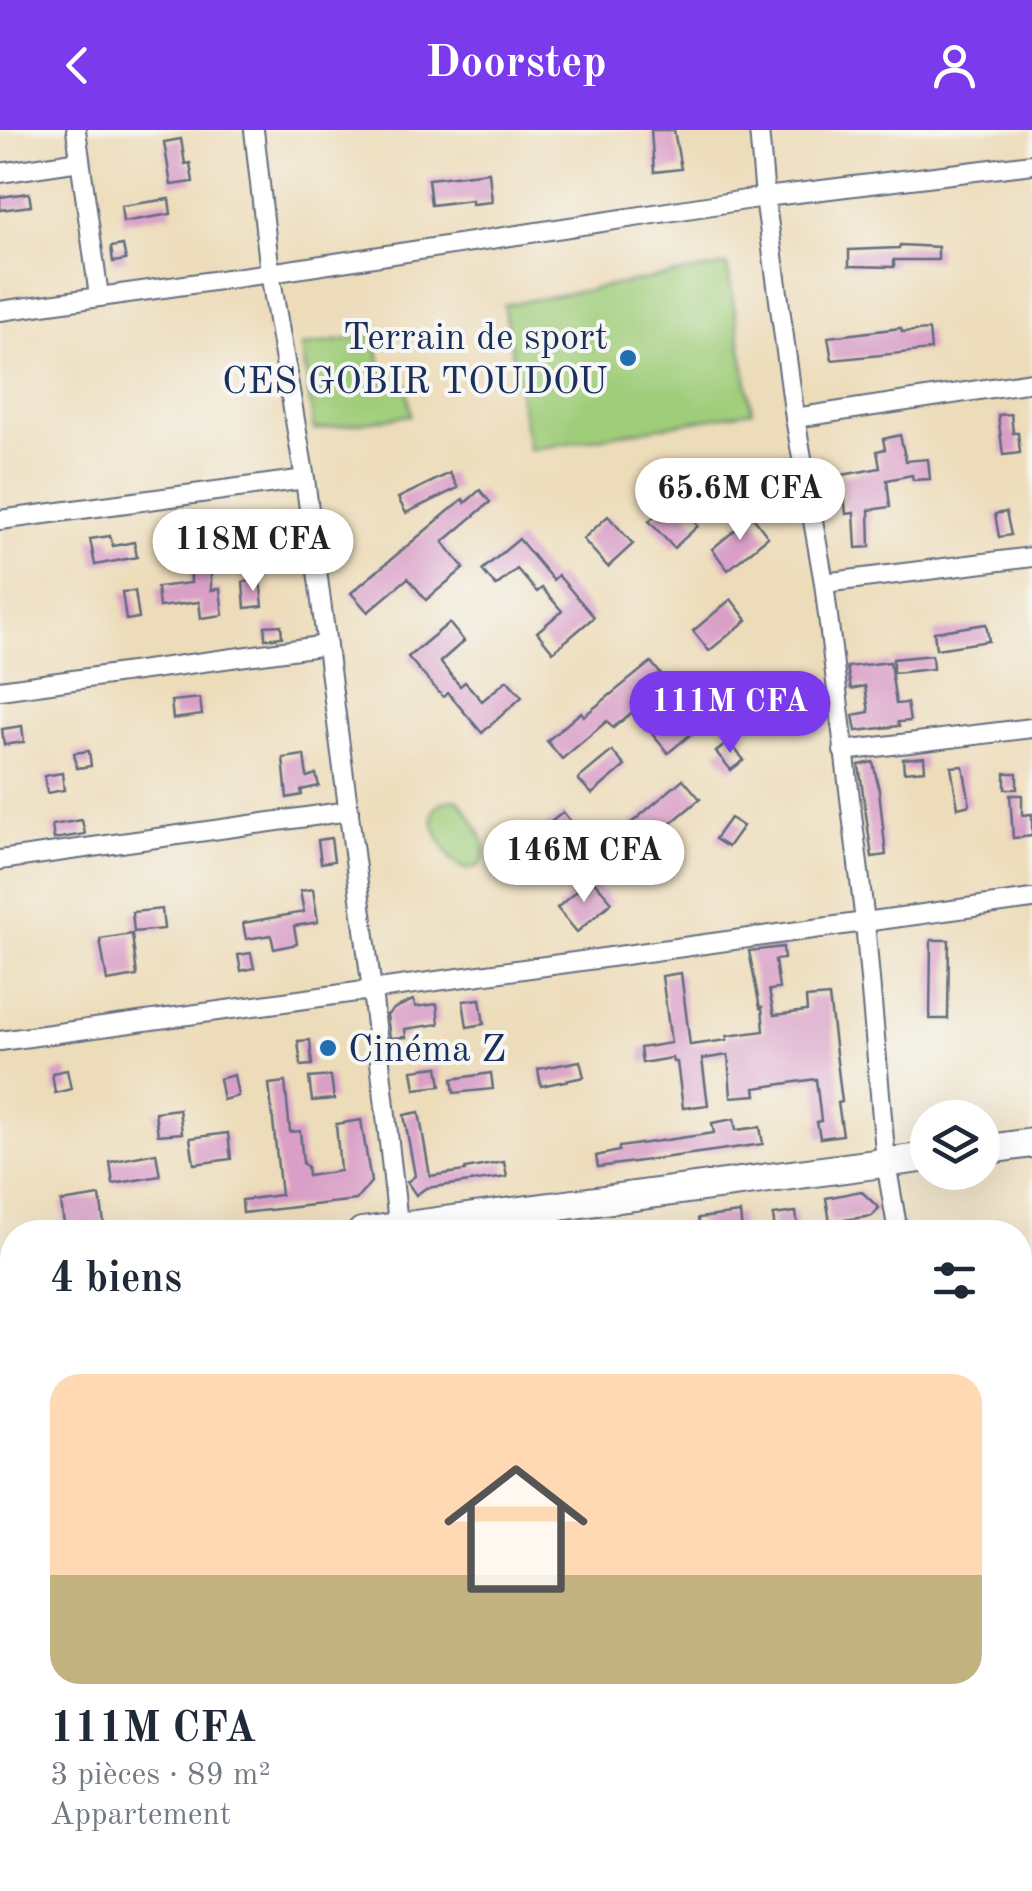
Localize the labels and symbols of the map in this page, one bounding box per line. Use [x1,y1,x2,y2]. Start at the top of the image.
place label: Terrain de sport CES GOBIR TOUDOU [222,320,608,402]
marker: Terrain de sport CES GOBIR TOUDOU [617,347,639,369]
pin: 65.6M CFA [626,458,854,543]
pin: 118M CFA [150,509,356,594]
pin: 111M CFA [627,671,833,756]
pin: 146M CFA [481,820,687,905]
place label: Cinéma Z [348,1032,506,1070]
marker: Cinéma Z [317,1037,339,1059]

